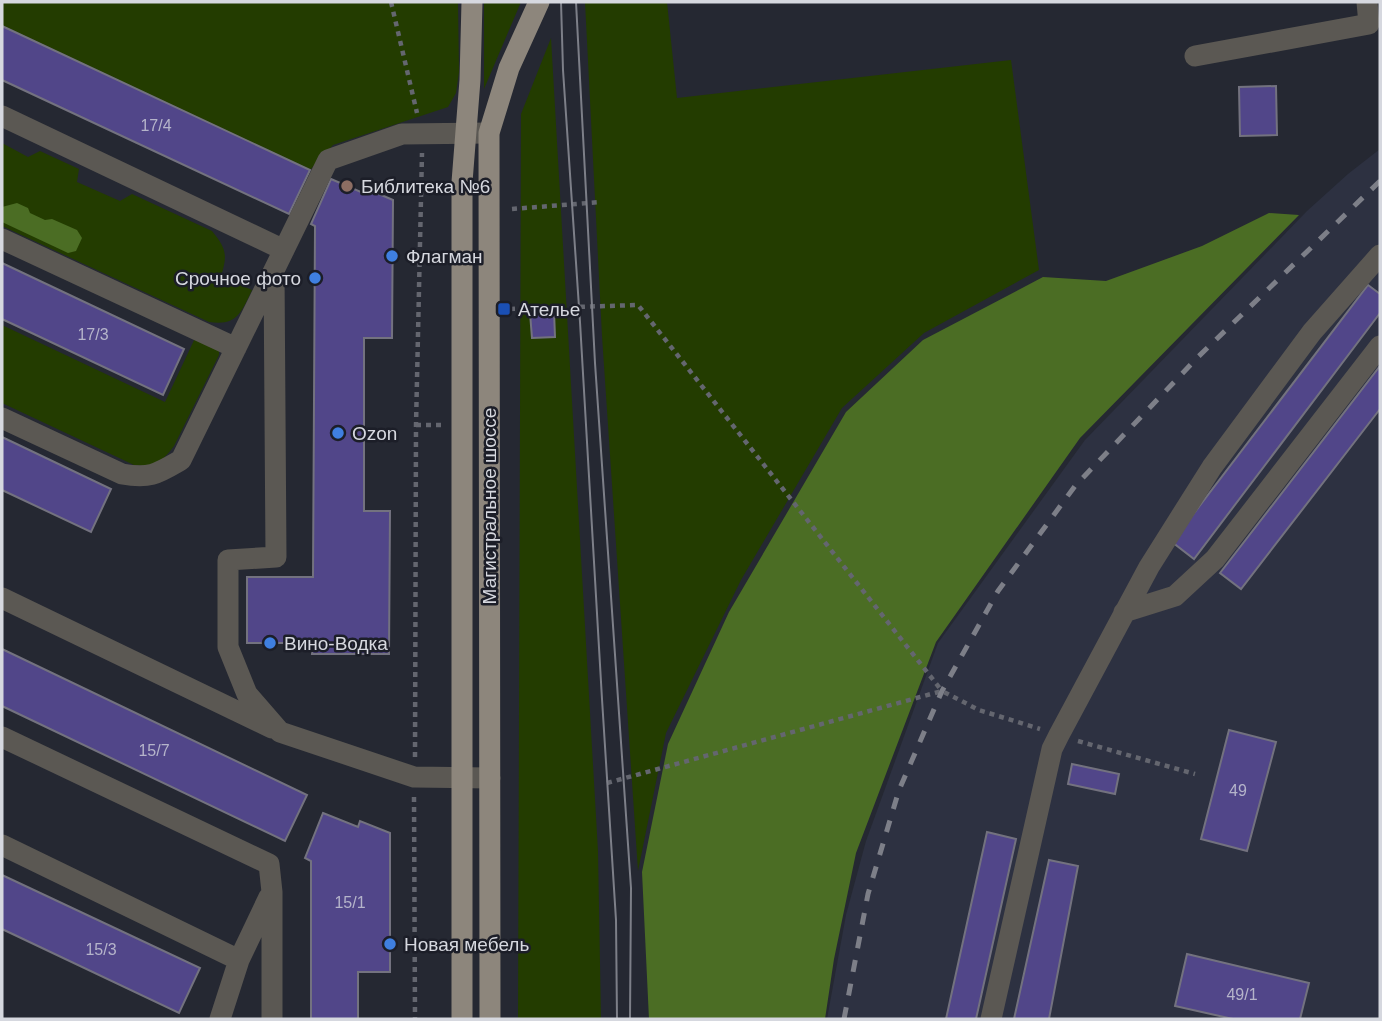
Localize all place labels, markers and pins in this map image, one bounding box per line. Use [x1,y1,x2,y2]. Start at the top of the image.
place label: Библитека №6 [361,176,490,197]
marker: Библитека №6 [339,178,355,194]
place label: Флагман [406,246,483,267]
marker: Флагман [384,248,400,264]
place label: Срочное фото [175,268,301,289]
marker: Срочное фото [307,270,323,286]
place label: Ателье [518,299,580,320]
marker: Ателье [496,301,512,317]
place label: Ozon [352,423,397,444]
marker: Ozon [330,425,346,441]
place label: Вино-Водка [284,633,388,654]
marker: Вино-Водка [262,635,278,651]
place label: Новая мебель [404,934,529,955]
marker: Новая мебель [382,936,398,952]

